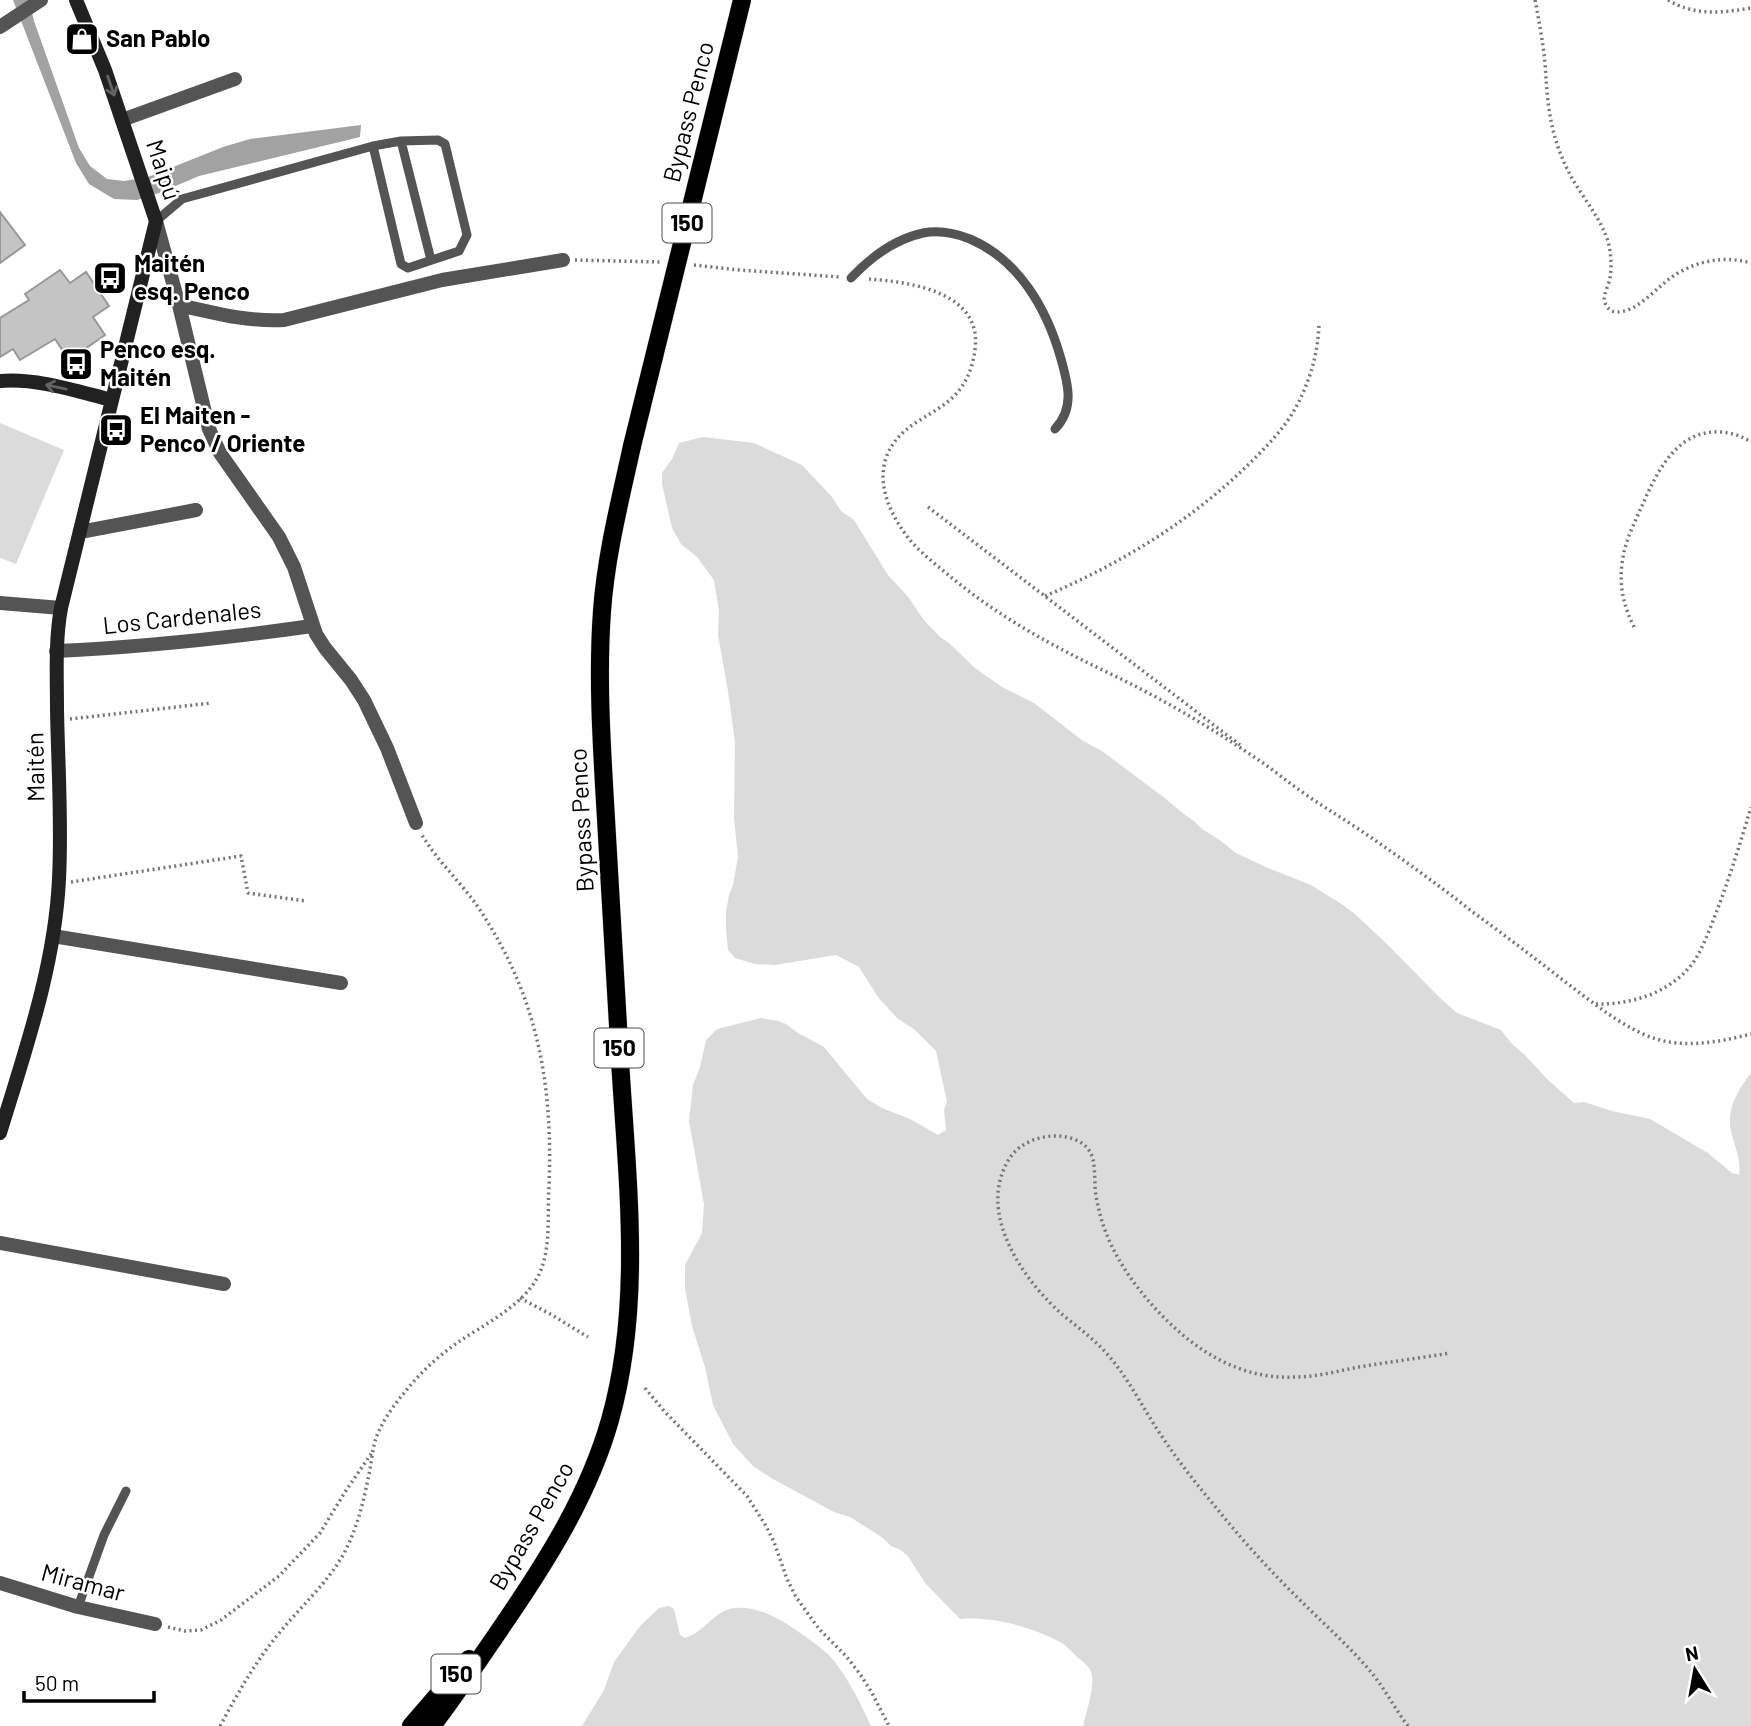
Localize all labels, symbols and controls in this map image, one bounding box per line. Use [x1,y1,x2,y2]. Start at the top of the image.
shop icon: San Pablo [63,20,101,58]
place label: San Pablo [106,23,210,52]
street label: Bypass Penco [656,38,719,185]
one-way arrow [106,74,118,96]
street label: Maipú [141,136,188,203]
road number: 150 [662,204,712,243]
place label: Maitén esq. Penco [134,248,250,305]
bus stop icon: Maitén esq. Penco [91,259,129,297]
place label: Penco esq. Maitén [100,334,216,391]
bus stop icon: Penco esq. Maitén [57,345,95,383]
one-way arrow [45,380,68,394]
place label: El Maiten - Penco / Oriente [140,400,305,457]
bus stop icon: El Maiten - Penco / Oriente [97,411,135,449]
street label: Los Cardenales [101,594,262,639]
street label: Maitén [19,732,50,802]
street label: Bypass Penco [562,748,599,893]
road number: 150 [594,1028,644,1068]
street label: Bypass Penco [482,1456,579,1595]
street label: Miramar [39,1557,128,1607]
north arrow [1660,1635,1730,1705]
text: N [1683,1640,1700,1665]
road number: 150 [432,1654,480,1694]
scale bar [24,1660,154,1704]
text: 50 m [35,1670,79,1695]

